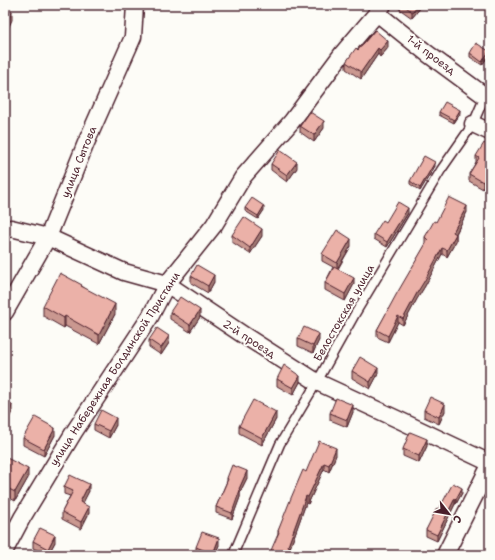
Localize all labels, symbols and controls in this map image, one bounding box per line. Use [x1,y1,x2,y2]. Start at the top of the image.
street label: 1-й проезд [404,32,458,78]
street label: улица Сытова [58,124,100,200]
street label: Белостокская улица [310,262,378,364]
street label: улица Набережная Болдинской Пристани [46,269,184,469]
street label: 2-й проезд [220,316,278,362]
north arrow [429,494,469,534]
text: С [449,512,465,526]

